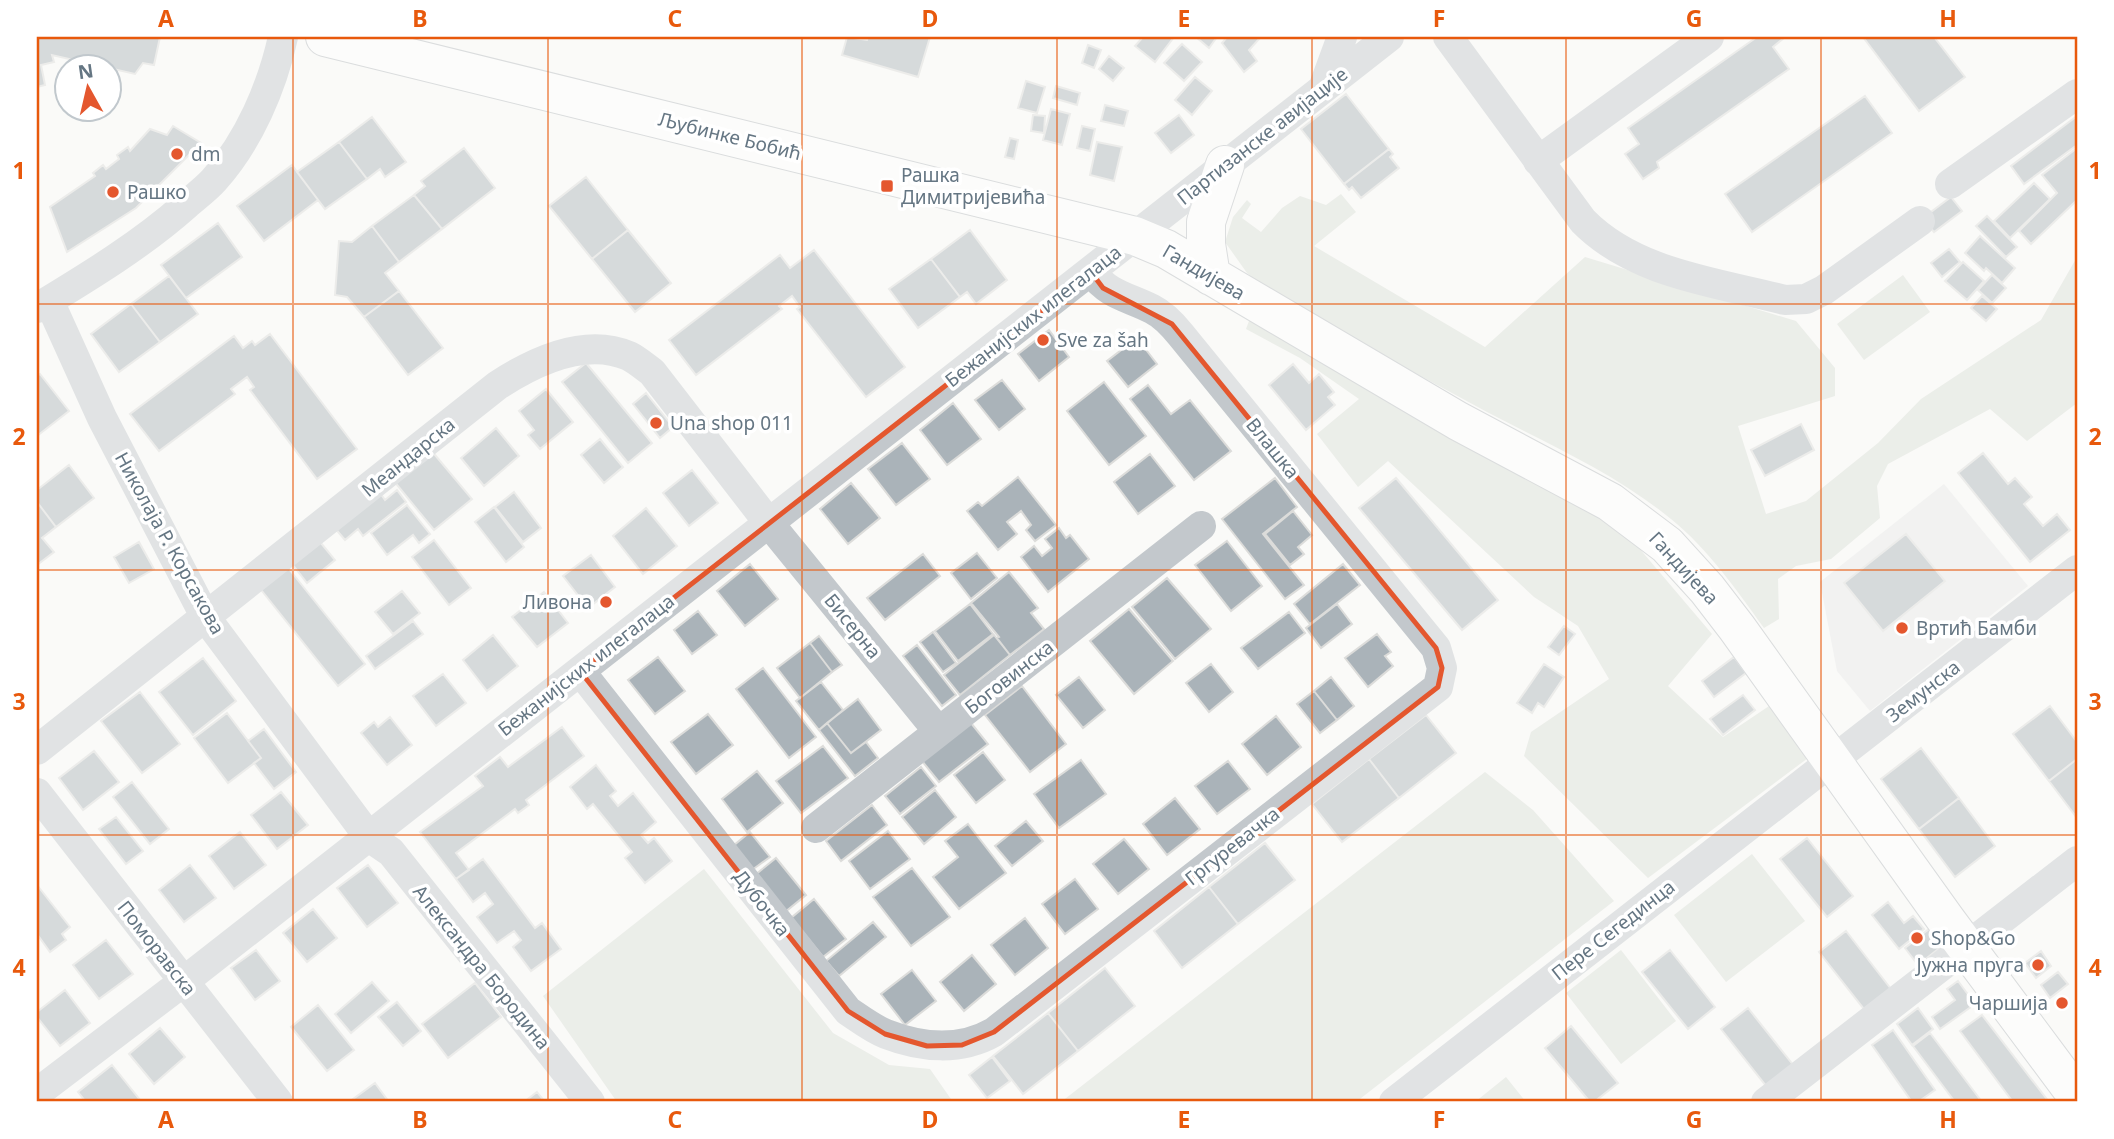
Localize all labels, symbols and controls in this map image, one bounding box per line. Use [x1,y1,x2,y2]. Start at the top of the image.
text: A [158,2,174,34]
text: B [412,2,428,34]
text: C [668,2,683,34]
text: D [922,2,938,34]
text: E [1178,2,1190,34]
text: F [1433,2,1445,34]
text: G [1686,2,1702,34]
text: H [1939,2,1957,34]
north arrow [52,52,122,122]
text: N [76,57,95,85]
street label: Партизанске авијације [1171,61,1353,211]
street label: Љубинке Бобић [656,106,804,166]
place label: dm [191,141,220,167]
marker: dm [169,146,185,162]
text: 1 [12,154,26,186]
text: 1 [2088,154,2102,186]
place label: Рашка Димитријевића [901,162,1045,210]
marker: Рашка Димитријевића [879,178,895,194]
place label: Рашко [127,179,187,205]
marker: Рашко [105,184,121,200]
street label: Гандијева [1158,238,1250,306]
street label: Бежанијских илегалаца [940,239,1126,393]
place label: Sve za šah [1057,327,1149,353]
marker: Sve za šah [1035,332,1051,348]
place label: Una shop 011 [670,410,793,436]
street label: Меандарска [356,411,460,503]
street label: Влашка [1240,412,1306,484]
marker: Una shop 011 [648,415,664,431]
text: 2 [12,420,26,452]
text: 2 [2088,420,2102,452]
street label: Николаја Р. Корсакова [109,447,231,639]
street label: Гандијева [1643,526,1725,610]
street label: Бежанијских илегалаца [493,588,679,742]
street label: Бисерна [819,588,887,664]
place label: Ливона [523,589,592,615]
marker: Ливона [598,594,614,610]
place label: Вртић Бамби [1916,615,2037,641]
marker: Вртић Бамби [1894,620,1910,636]
street label: Боговинска [959,634,1059,720]
street label: Земунска [1881,654,1965,728]
text: 3 [12,685,26,717]
text: 3 [2088,685,2102,717]
street label: Гргуревачка [1179,801,1285,891]
street label: Дубочка [728,864,796,942]
street label: Пере Сегединца [1546,874,1680,986]
street label: Александра Бородина [407,879,557,1055]
street label: Поморавска [112,895,202,1001]
place label: Shop&Go [1931,925,2016,951]
marker: Shop&Go [1909,930,1925,946]
text: 4 [12,951,26,983]
text: 4 [2088,951,2102,983]
place label: Јужна пруга [1914,952,2024,978]
marker: Јужна пруга [2030,957,2046,973]
place label: Чаршија [1969,990,2048,1016]
marker: Чаршија [2054,995,2070,1011]
text: A [158,1103,174,1135]
text: B [412,1103,428,1135]
text: C [668,1103,683,1135]
text: D [922,1103,938,1135]
text: E [1178,1103,1190,1135]
text: F [1433,1103,1445,1135]
text: G [1686,1103,1702,1135]
text: H [1939,1103,1957,1135]

